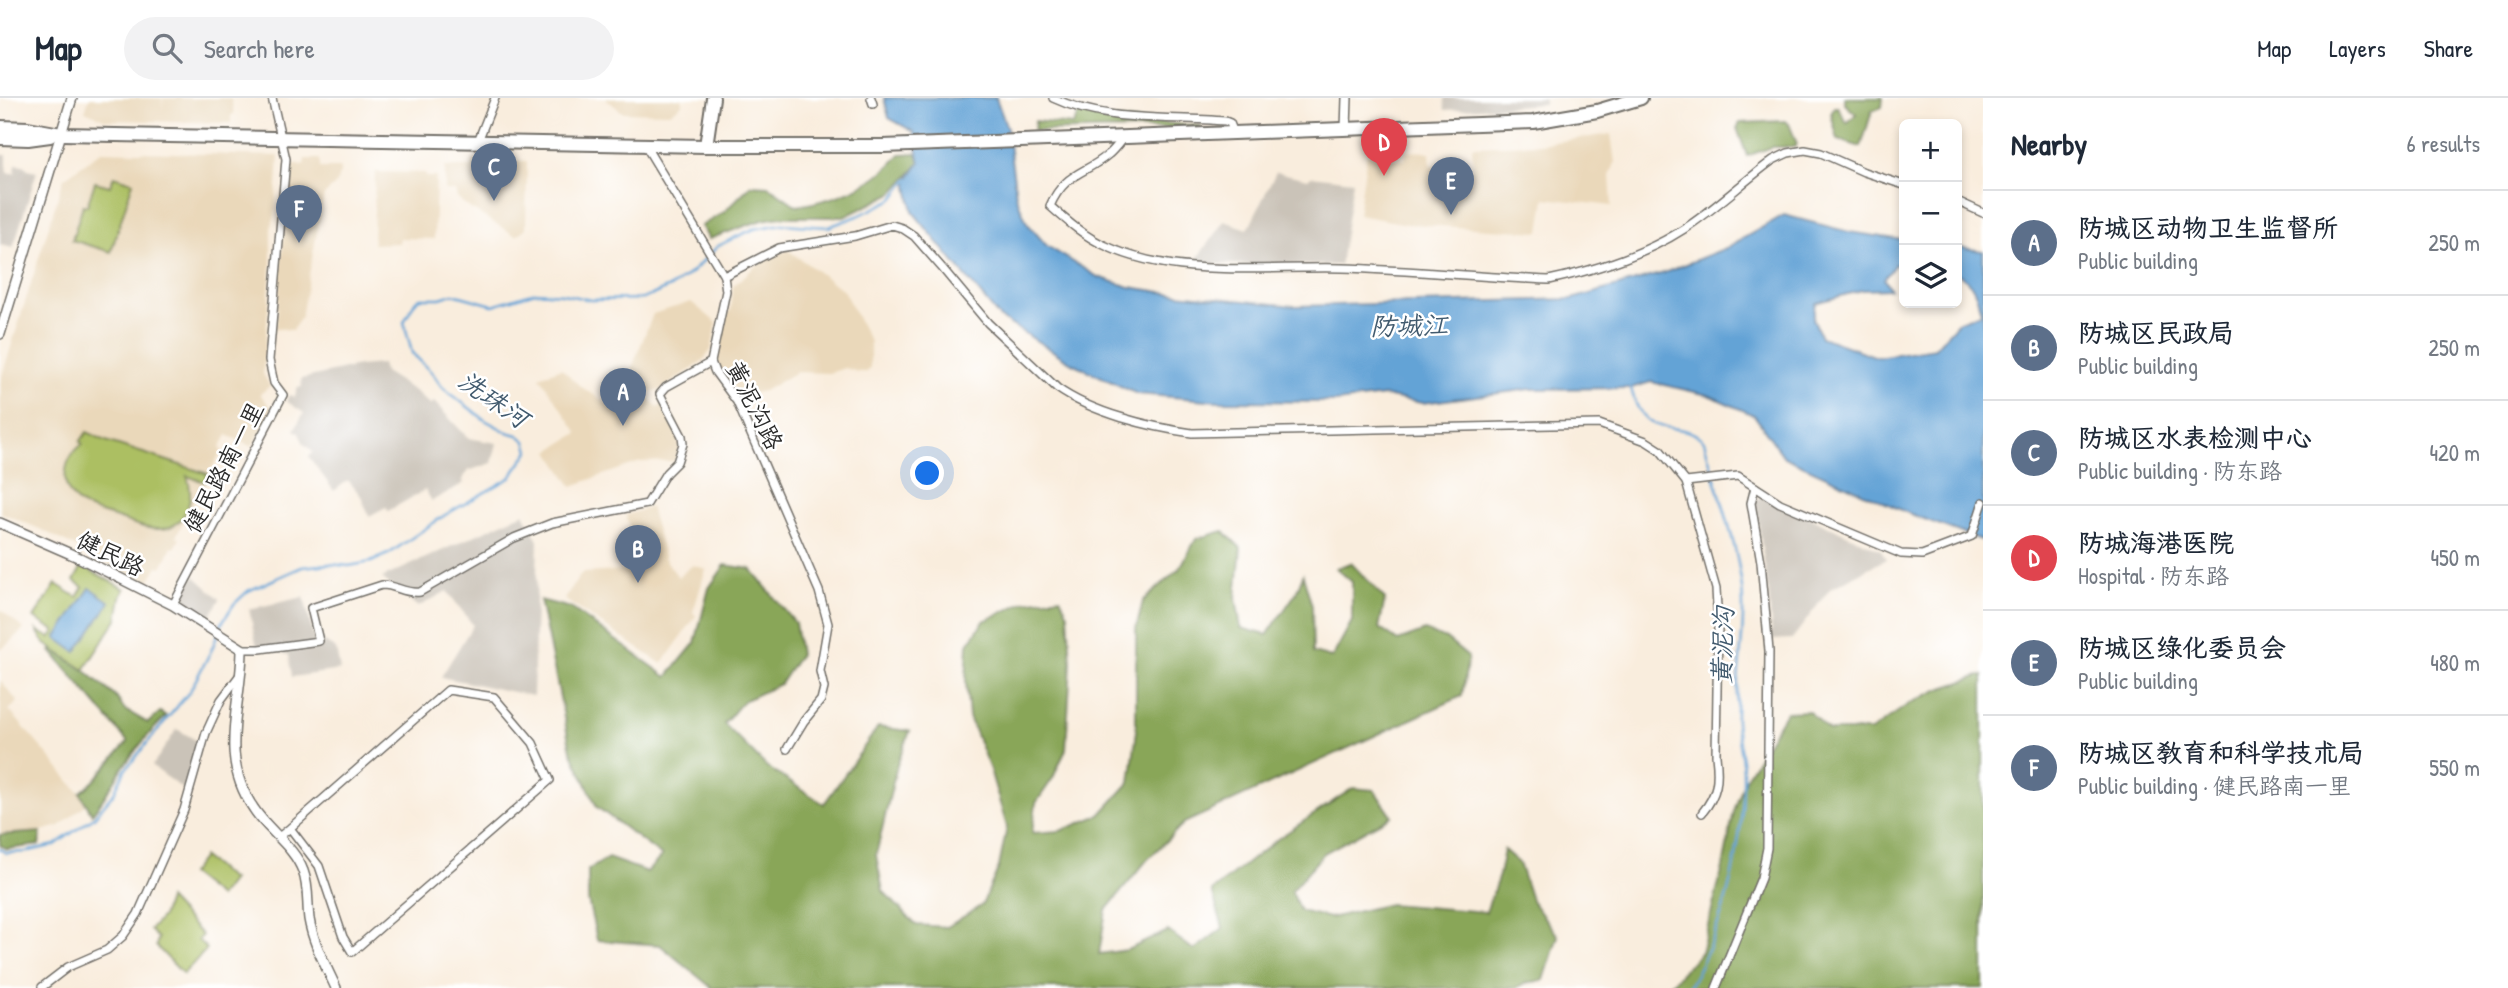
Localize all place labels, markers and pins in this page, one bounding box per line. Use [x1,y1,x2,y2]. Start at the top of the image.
pin: D [1361,118,1407,176]
pin: C [471,143,517,201]
pin: E [1428,157,1474,215]
pin: F [276,185,322,243]
pin: A [600,368,646,426]
pin: B [615,525,661,583]

